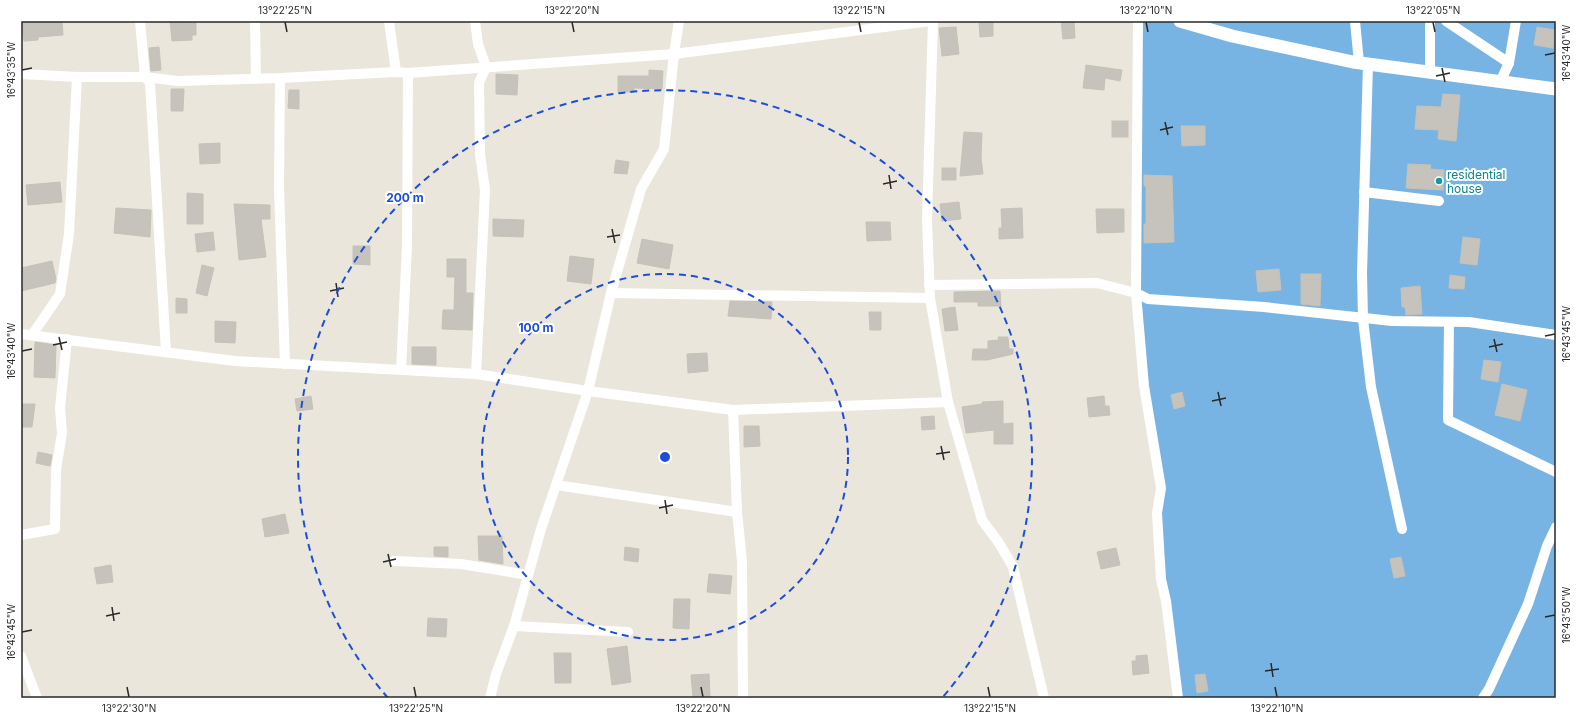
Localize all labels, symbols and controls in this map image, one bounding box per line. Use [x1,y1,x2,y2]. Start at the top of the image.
text: 13°22'25"N [258,4,312,16]
text: 13°22'20"N [545,4,599,16]
text: 13°22'15"N [833,4,885,16]
text: 13°22'10"N [1120,4,1172,16]
text: 13°22'05"N [1406,4,1460,16]
text: 16°43'40"W [1560,25,1572,81]
text: 16°43'35"W [5,41,17,98]
place label: residential house [1447,167,1505,196]
marker: residential house [1434,176,1444,186]
text: 200 m [386,190,424,205]
text: 16°43'45"W [1560,306,1572,362]
text: 100 m [518,320,554,335]
text: 16°43'40"W [5,323,17,379]
centre of rings [658,450,672,464]
text: 16°43'50"W [1560,586,1572,643]
text: 16°43'45"W [5,604,17,660]
text: 13°22'30"N [102,702,156,714]
text: 13°22'25"N [389,702,443,714]
text: 13°22'20"N [676,702,730,714]
text: 13°22'15"N [964,702,1016,714]
text: 13°22'10"N [1251,702,1303,714]

